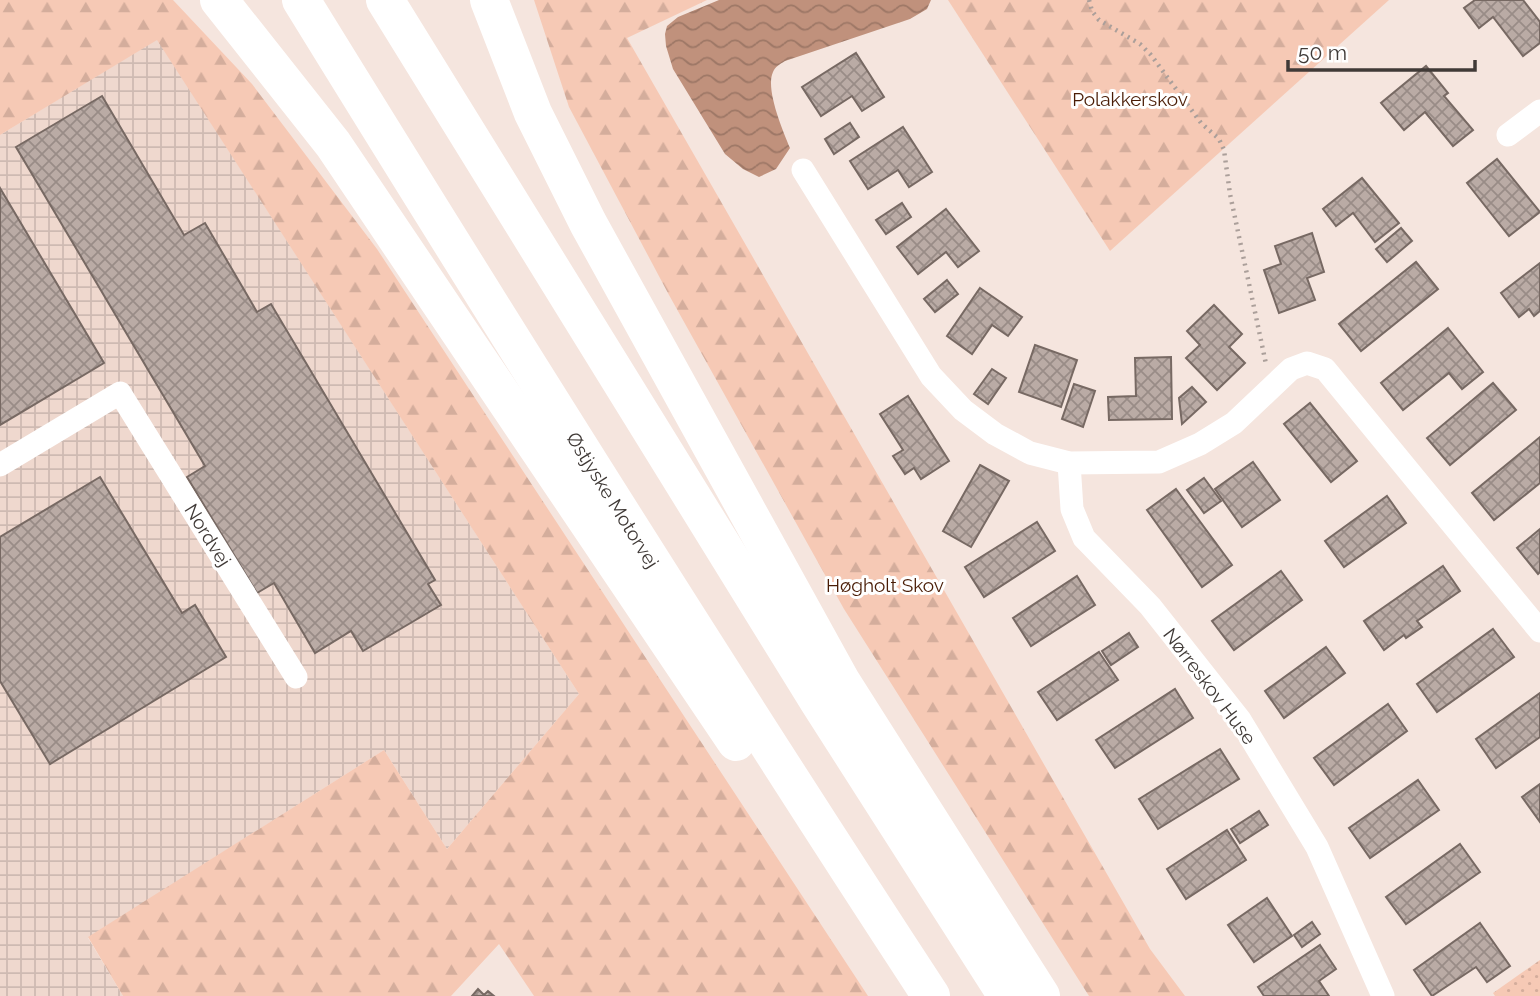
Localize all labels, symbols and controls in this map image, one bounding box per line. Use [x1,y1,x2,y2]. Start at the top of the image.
scale bar [1288,28,1475,72]
text: 50 m [1298,40,1347,65]
park label: Polakkerskov [1072,88,1188,110]
street label: Østjyske Motorvej [562,428,664,572]
street label: Nordvej [180,500,236,570]
park label: Høgholt Skov [826,574,944,596]
street label: Nørreskov Huse [1159,624,1261,748]

